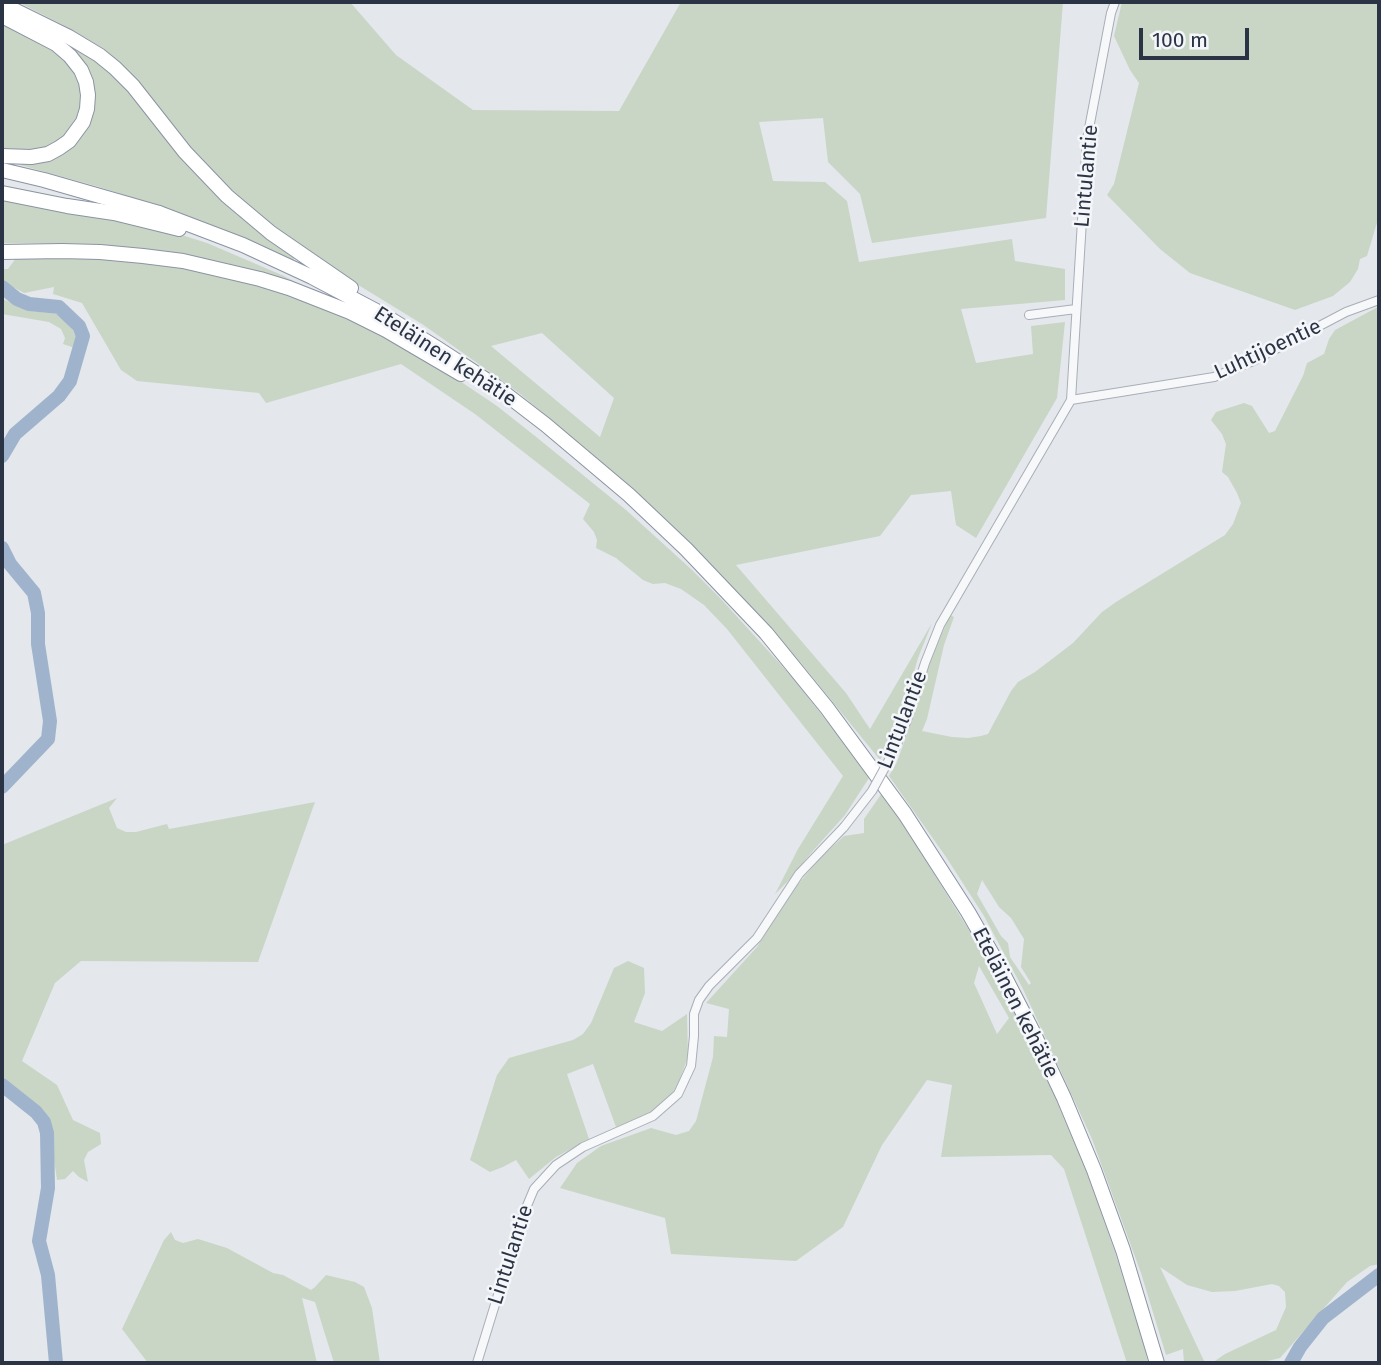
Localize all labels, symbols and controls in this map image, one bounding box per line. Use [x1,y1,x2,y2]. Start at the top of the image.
scale bar [1143,14,1253,58]
text: 100 m [1152,27,1208,53]
street label: Lintulantie [1070,123,1104,229]
street label: Eteläinen kehätie [369,301,521,413]
street label: Luhtijoentie [1211,314,1325,386]
street label: Lintulantie [873,667,933,773]
street label: Eteläinen kehätie [966,924,1064,1082]
street label: Lintulantie [483,1202,539,1308]

